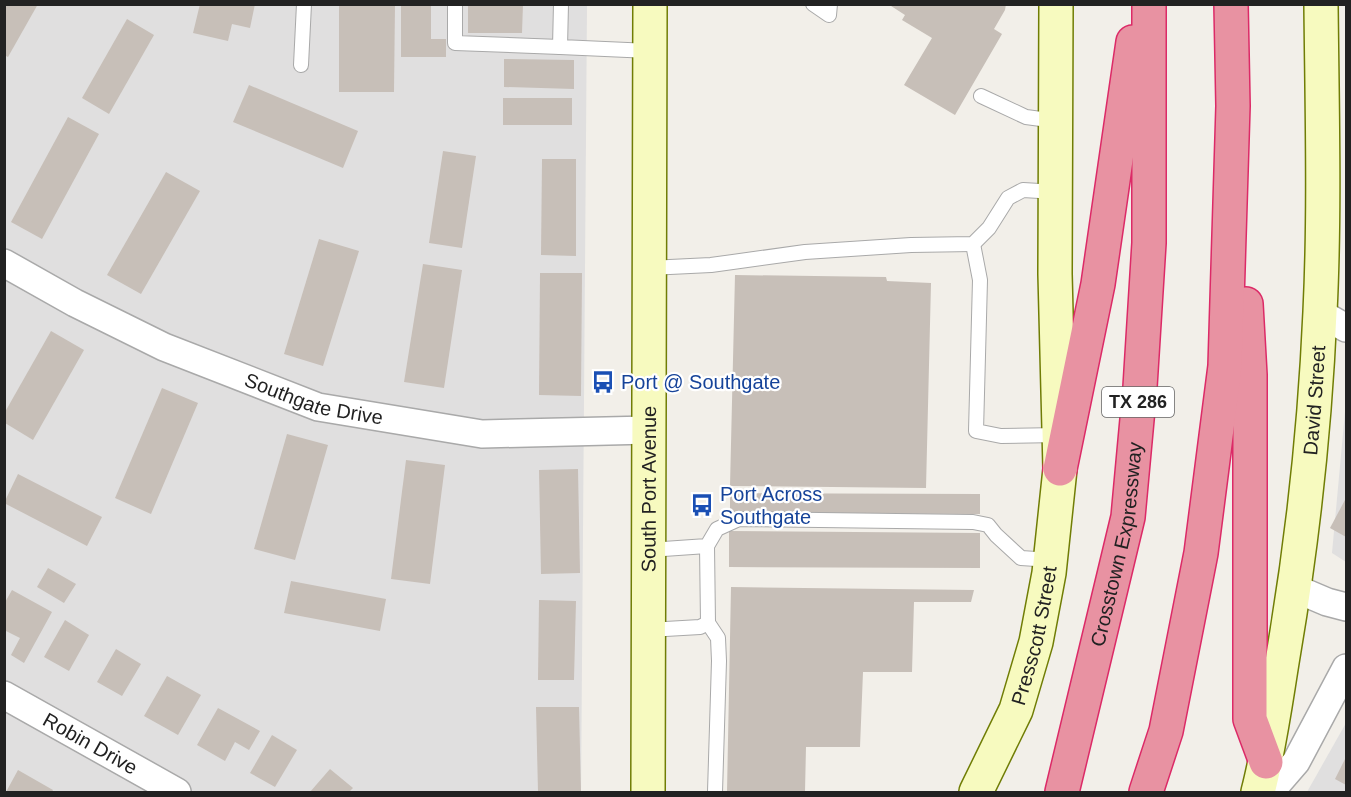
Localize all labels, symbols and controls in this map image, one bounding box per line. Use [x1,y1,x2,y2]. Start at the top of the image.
street label: David Street [1299,344,1329,456]
street label: Southgate Drive [242,369,385,429]
bus stop icon: Port @ Southgate [590,369,616,395]
place label: Port @ Southgate [621,371,780,393]
road number: TX 286 [1102,387,1174,417]
street label: South Port Avenue [638,406,660,572]
street label: Crosstown Expressway [1086,441,1146,649]
place label: Port Across Southgate [720,483,822,528]
bus stop icon: Port Across Southgate [689,492,715,518]
street label: Presscott Street [1007,565,1061,708]
street label: Robin Drive [39,708,141,779]

